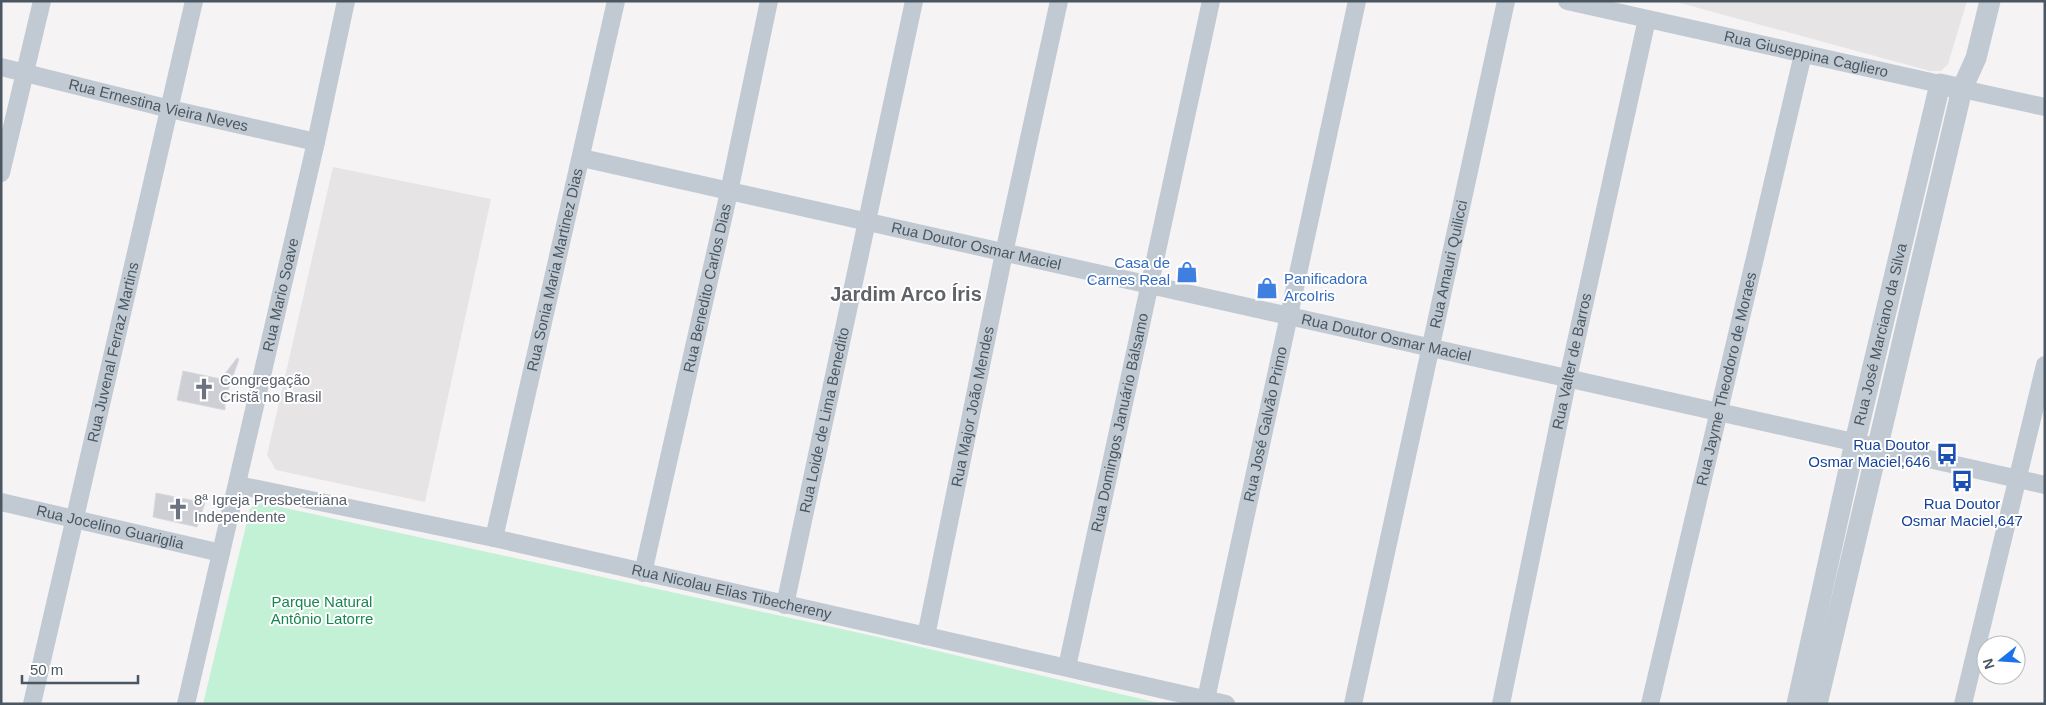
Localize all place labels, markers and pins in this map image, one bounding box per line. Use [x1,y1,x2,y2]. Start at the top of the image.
place label: Casa de Carnes Real [1087,254,1170,288]
shop icon: Casa de Carnes Real [1174,259,1200,285]
place label: Panificadora ArcoIris [1284,270,1368,304]
shop icon: Panificadora ArcoIris [1254,275,1280,301]
place label: Congregação Cristã no Brasil [220,371,322,405]
church icon: Congregação Cristã no Brasil [191,376,217,402]
place label: Rua Doutor Osmar Maciel,646 [1808,436,1930,470]
bus stop icon: Rua Doutor Osmar Maciel,646 [1934,441,1960,467]
bus stop icon: Rua Doutor Osmar Maciel,647 [1949,468,1975,494]
place label: 8ª Igreja Presbeteriana Independente [194,491,348,525]
place label: Rua Doutor Osmar Maciel,647 [1901,495,2023,529]
church icon: 8ª Igreja Presbeteriana Independente [165,496,191,522]

